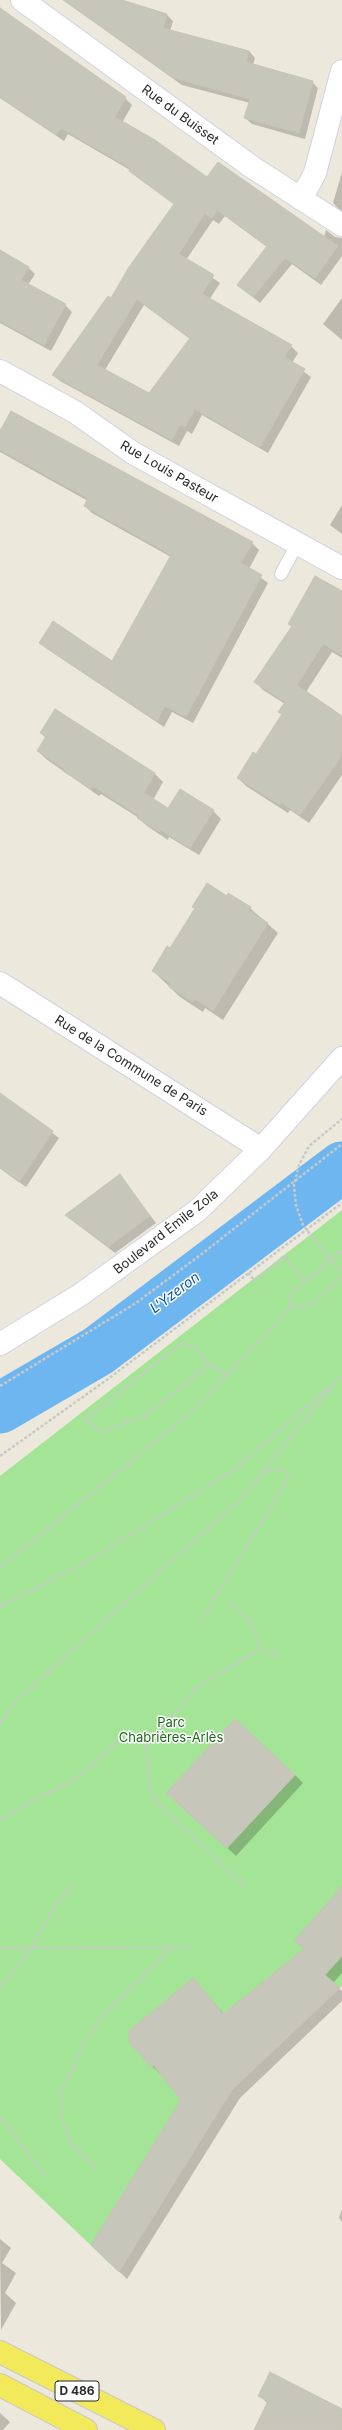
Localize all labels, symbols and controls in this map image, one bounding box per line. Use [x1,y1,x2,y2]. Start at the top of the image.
street label: Rue du Buisset [138,82,222,148]
street label: Rue Louis Pasteur [117,438,221,506]
street label: Rue de la Commune de Paris [52,1012,210,1120]
street label: Boulevard Émile Zola [111,1186,221,1278]
water label: L'Yzeron [147,1269,203,1317]
park label: Parc Chabrières-Arlès [119,1715,223,1746]
road number: D 486 [55,2381,99,2401]

